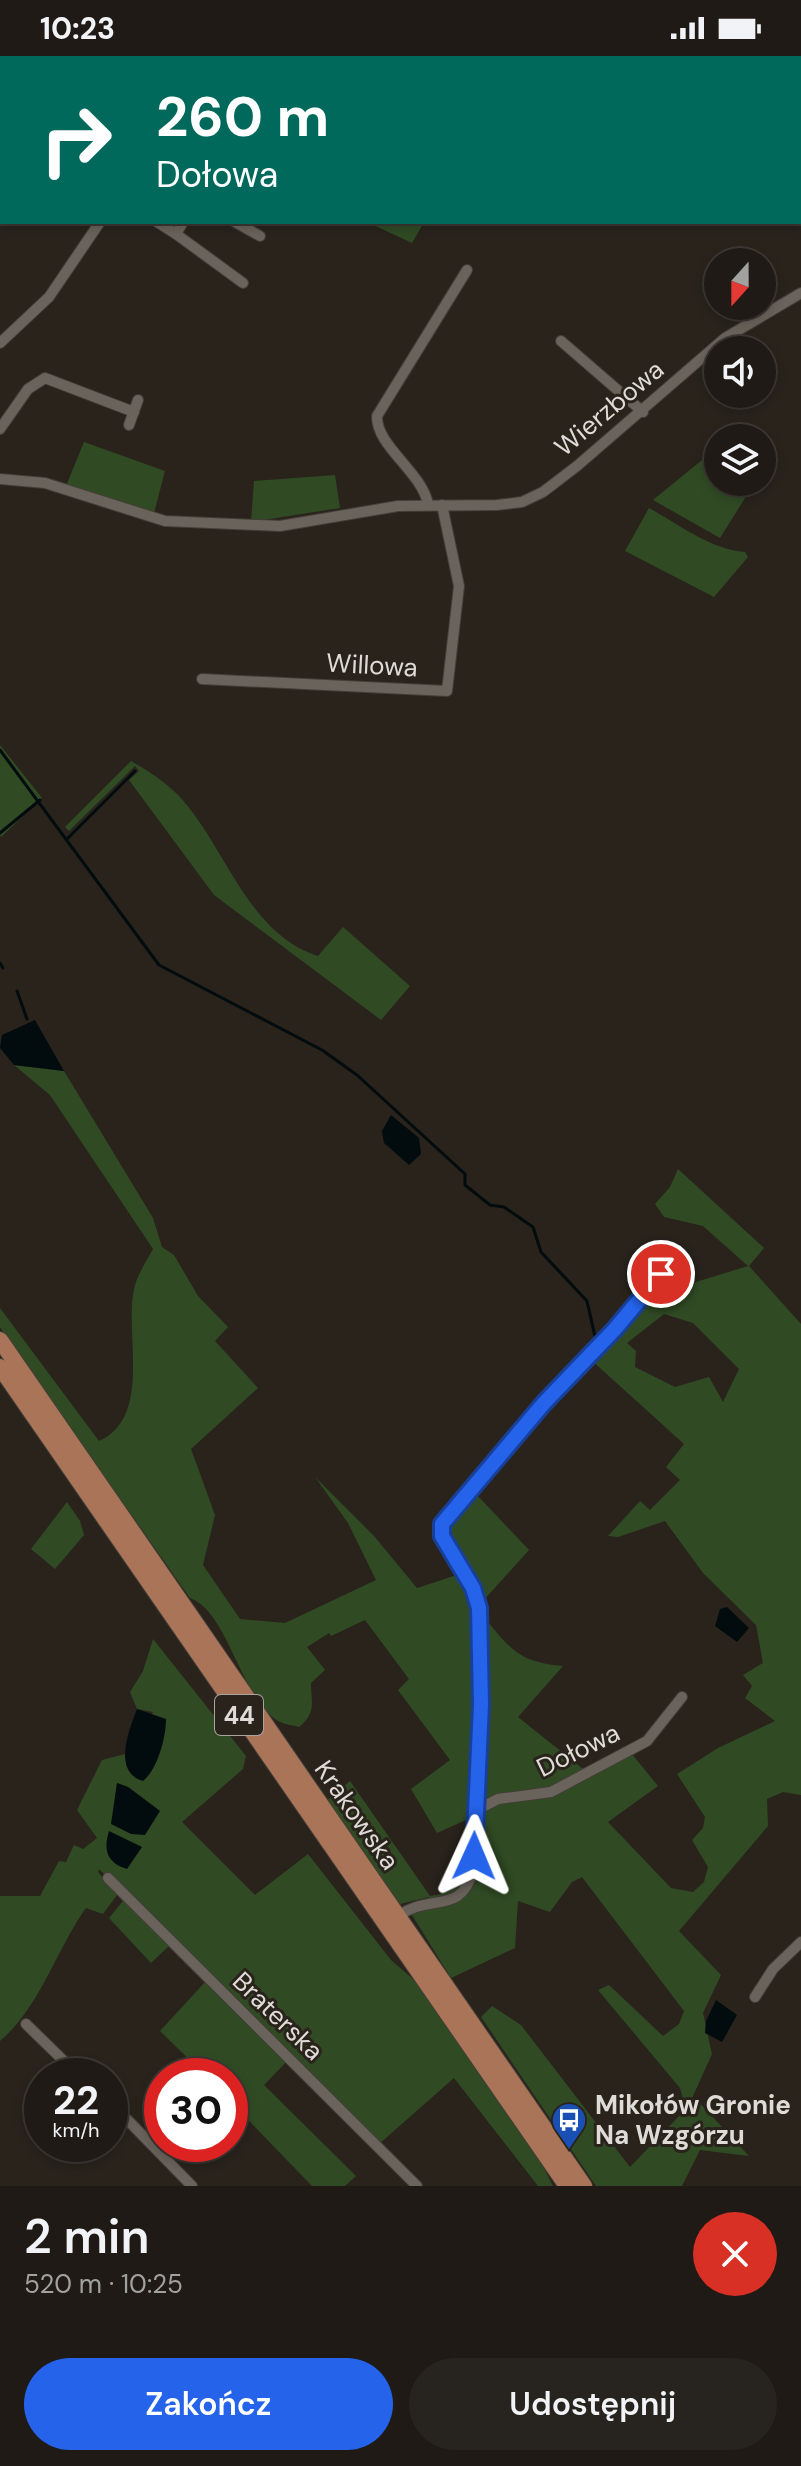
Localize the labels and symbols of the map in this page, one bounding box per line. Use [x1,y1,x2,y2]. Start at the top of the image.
north arrow [704,248,776,320]
street label: Wierzbowa [547,352,671,464]
street label: Willowa [325,646,419,684]
pin [627,1240,695,1308]
road number: 44 [215,1695,263,1735]
street label: Dołowa [531,1715,625,1785]
street label: Krakowska [307,1754,407,1876]
position arrow [432,1814,516,1898]
street label: Braterska [225,1964,331,2068]
speed limit sign: 30 [144,2058,248,2162]
place label: Mikołów Gronie Na Wzgórzu [595,2088,791,2152]
bus stop icon: Mikołów Gronie Na Wzgórzu [550,2101,588,2151]

